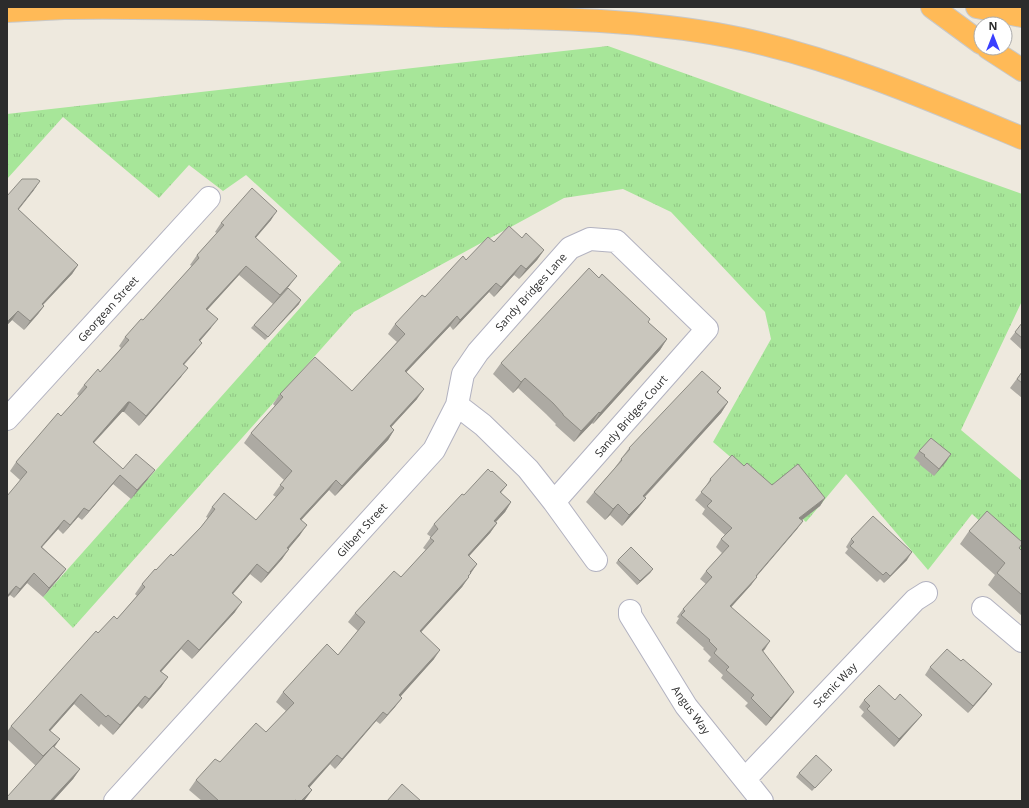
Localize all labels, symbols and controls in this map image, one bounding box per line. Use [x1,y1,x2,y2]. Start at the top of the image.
north arrow [973,16,1013,56]
text: N [989,18,997,33]
street label: Sandy Bridges Lane [492,249,570,334]
street label: Georgean Street [74,272,141,345]
street label: Sandy Bridges Court [591,371,670,460]
street label: Gilbert Street [333,499,390,560]
street label: Scenic Way [809,659,860,710]
street label: Angus Way [669,683,714,737]

